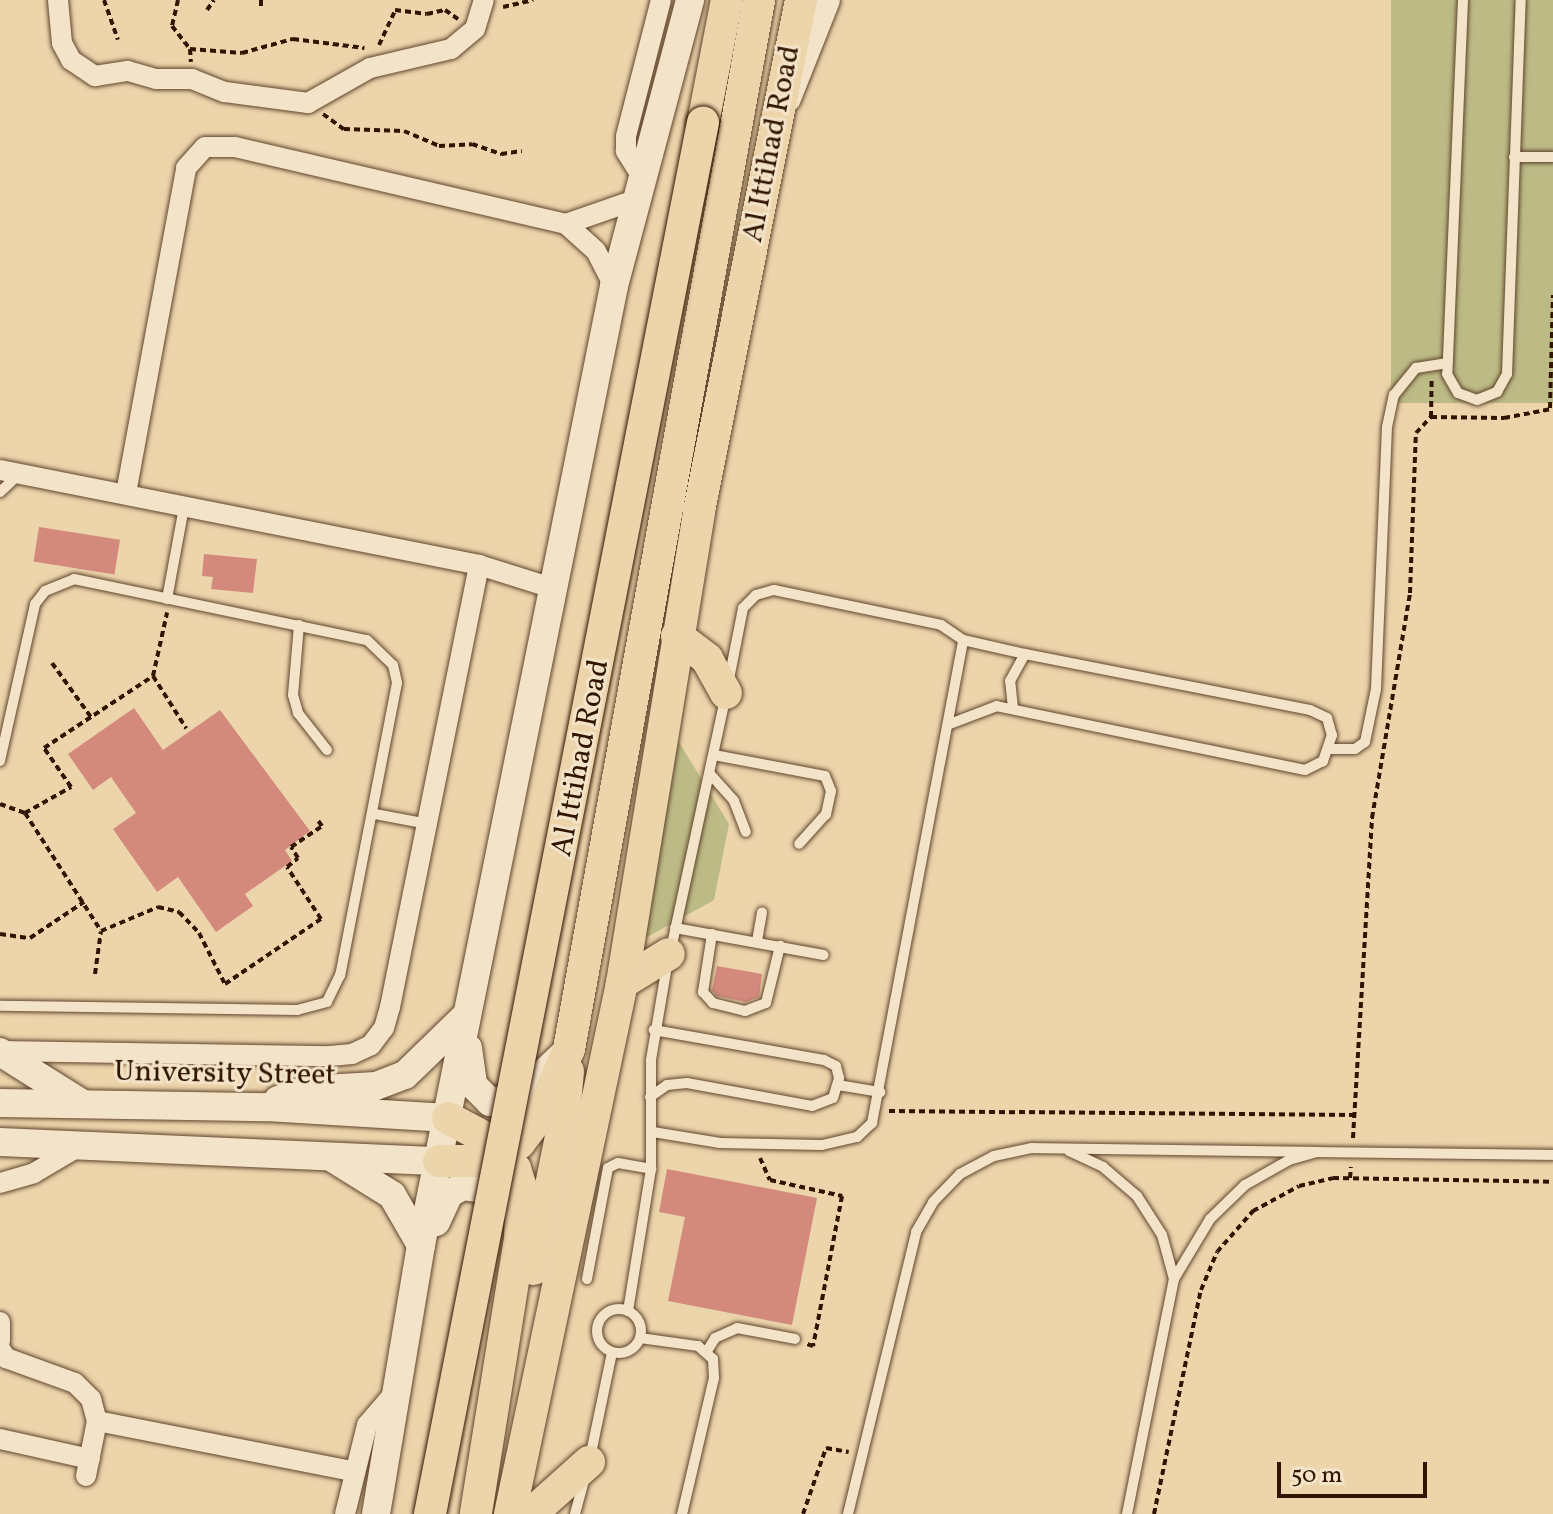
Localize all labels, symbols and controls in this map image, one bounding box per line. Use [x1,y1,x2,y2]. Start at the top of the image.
street label: Al Ittihad Road [735,42,809,246]
street label: Al Ittihad Road [544,656,618,860]
street label: University Street [113,1054,337,1094]
scale bar [1281,1446,1431,1496]
text: 50 m [1291,1459,1343,1493]

